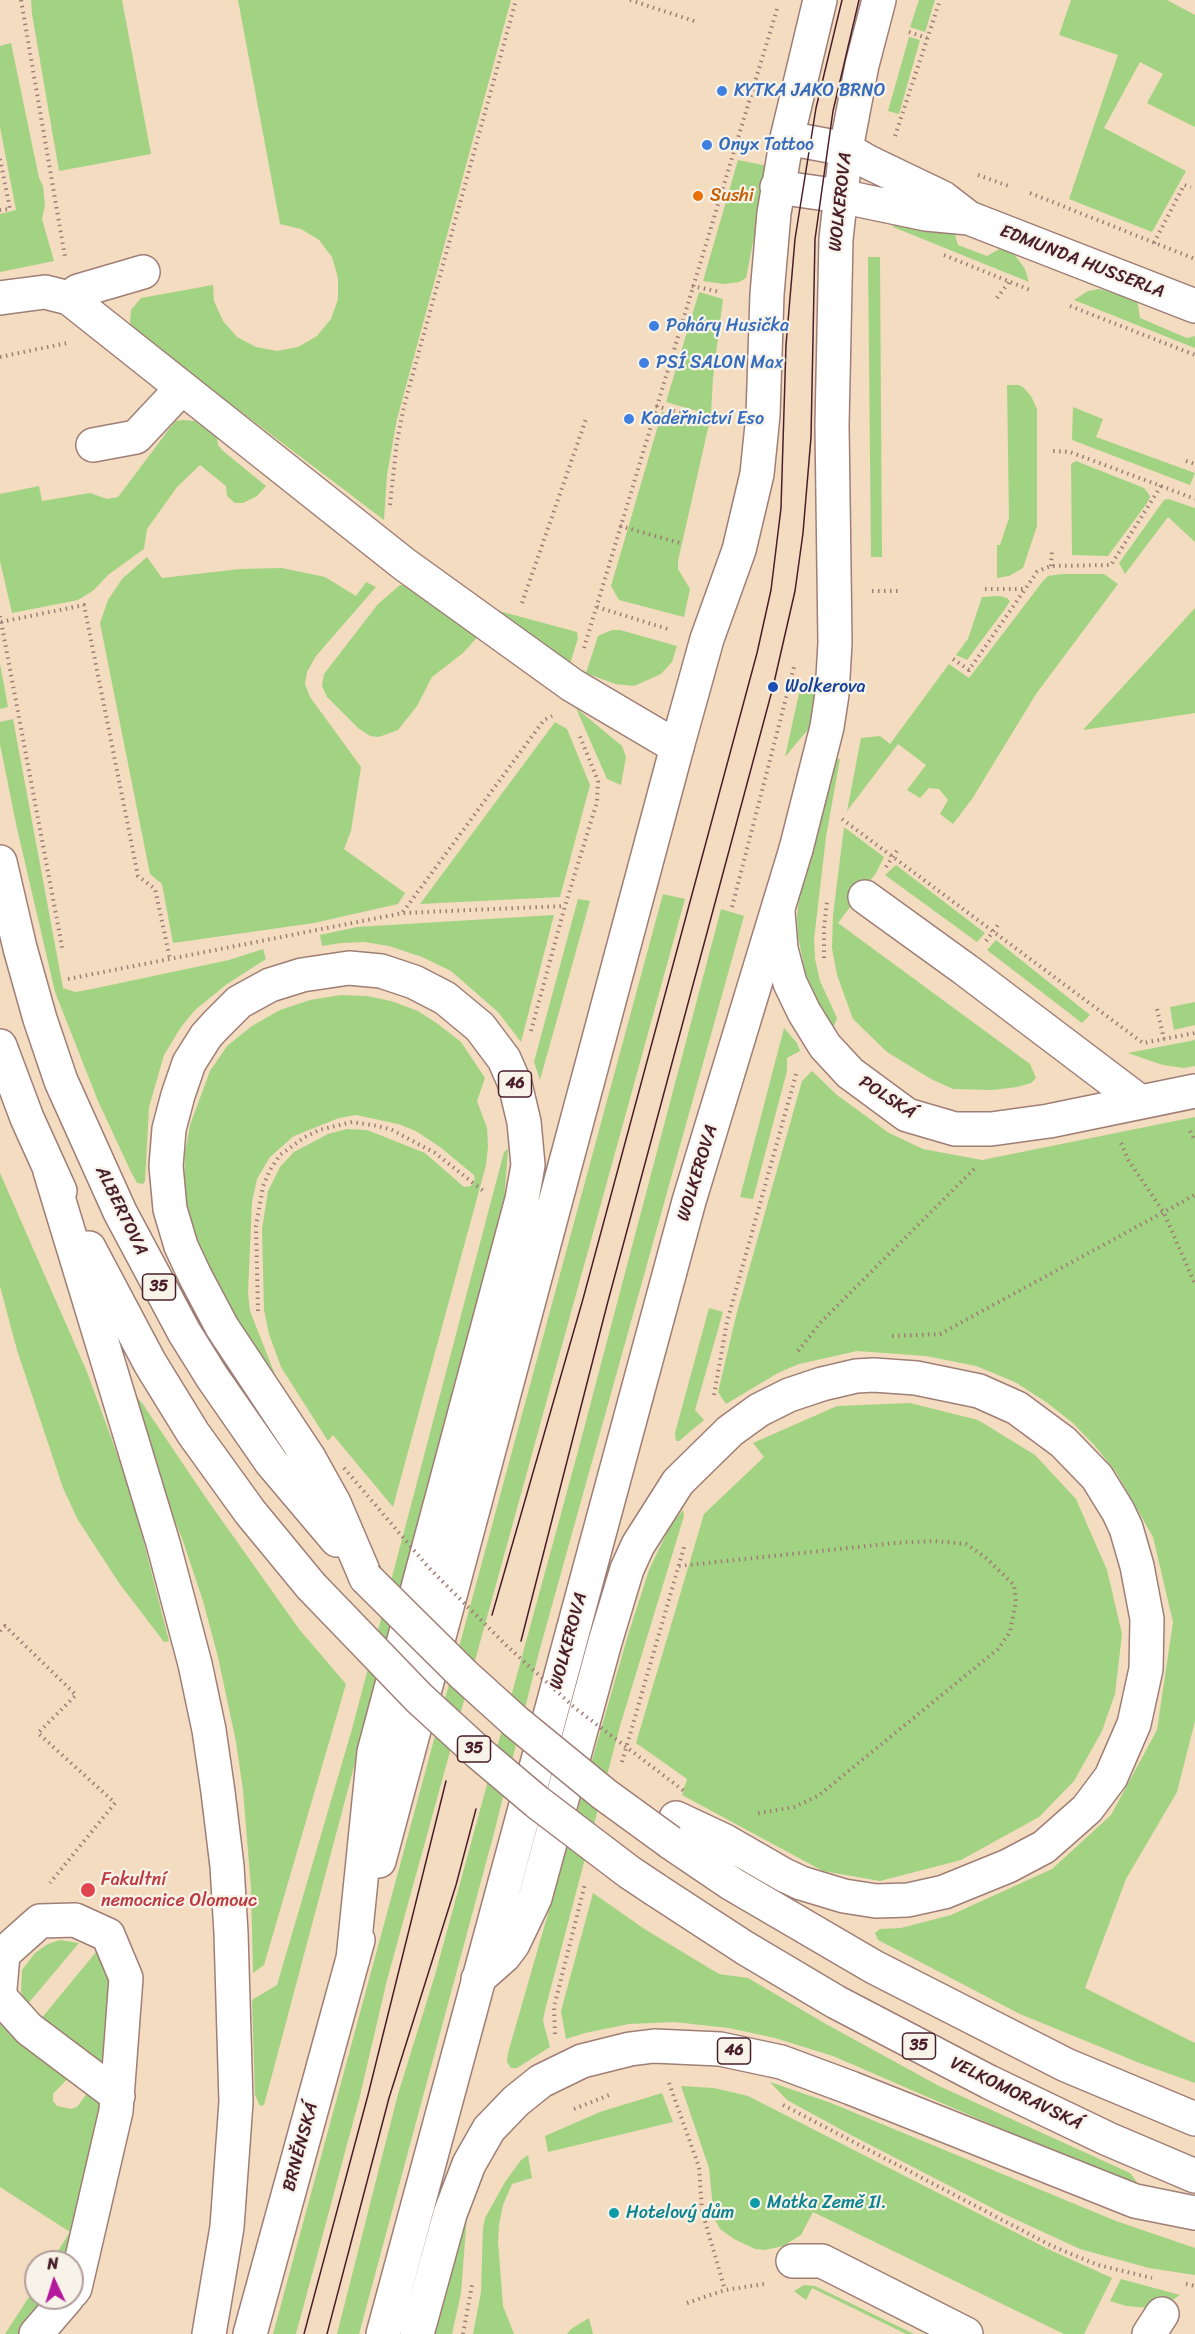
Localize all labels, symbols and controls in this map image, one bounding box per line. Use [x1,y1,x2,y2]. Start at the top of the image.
place label: KYTKA JAKO BRNO [734,80,885,102]
marker: KYTKA JAKO BRNO [715,84,729,98]
place label: Onyx Tattoo [719,134,814,156]
marker: Onyx Tattoo [700,138,714,152]
street label: WOLKEROVA [825,151,857,253]
place label: Sushi [710,185,754,207]
marker: Sushi [691,189,705,203]
street label: EDMUNDA HUSSERLA [997,221,1167,303]
place label: Poháry Husička [666,315,789,337]
marker: Poháry Husička [647,319,661,333]
place label: PSÍ SALON Max [656,352,783,374]
marker: PSÍ SALON Max [637,356,651,370]
place label: Kadeřnictví Eso [641,408,764,430]
marker: Kadeřnictví Eso [622,412,636,426]
place label: Wolkerova [785,676,866,698]
marker: Wolkerova [766,680,780,694]
road number: 46 [498,1071,532,1097]
street label: POLSKÁ [855,1072,919,1124]
street label: WOLKEROVA [673,1122,723,1224]
street label: ALBERTOVA [90,1163,152,1259]
road number: 35 [142,1274,176,1300]
street label: WOLKEROVA [546,1590,592,1692]
road number: 35 [458,1736,490,1762]
place label: Fakultní nemocnice Olomouc [101,1869,257,1912]
marker: Fakultní nemocnice Olomouc [79,1881,97,1899]
road number: 35 [902,2033,936,2059]
road number: 46 [718,2038,750,2064]
street label: VELKOMORAVSKÁ [947,2053,1085,2135]
street label: BRNĚNSKÁ [279,2100,323,2194]
place label: Matka Země II. [767,2192,887,2214]
marker: Matka Země II. [748,2196,762,2210]
place label: Hotelový dům [626,2202,734,2224]
marker: Hotelový dům [607,2206,621,2220]
text: N [46,2249,59,2278]
north arrow [24,2250,84,2310]

